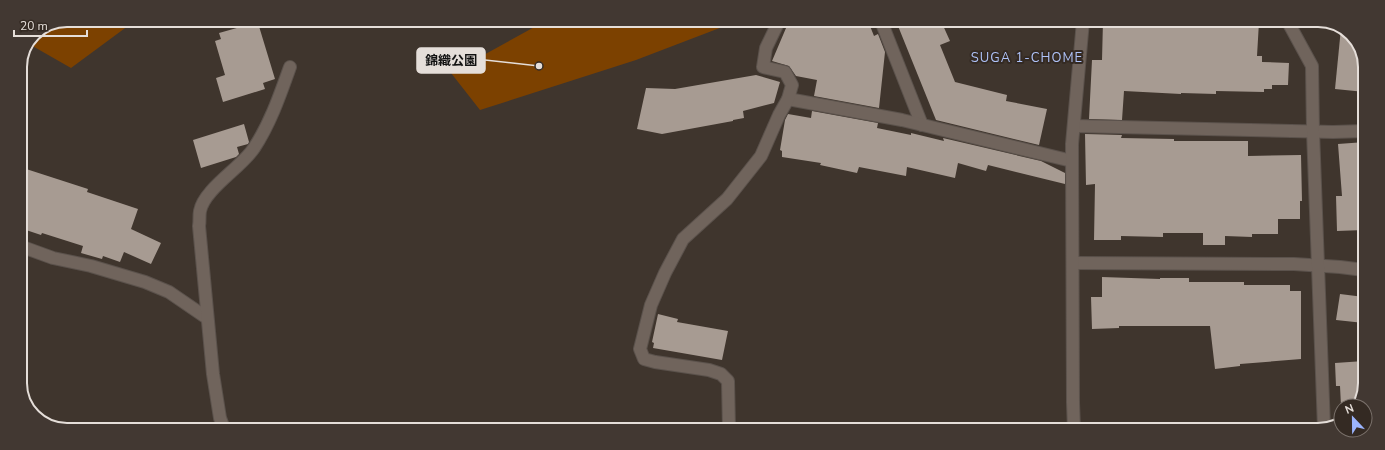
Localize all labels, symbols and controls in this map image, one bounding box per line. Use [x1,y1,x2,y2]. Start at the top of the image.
scale bar [14,12,87,38]
text: 20 m [20,18,48,34]
callout: 錦織公園 [417,48,485,73]
district label: SUGA 1-CHOME [971,49,1083,67]
text: 錦織公園 [425,52,477,70]
north arrow [1333,398,1373,438]
text: N [1343,401,1356,418]

